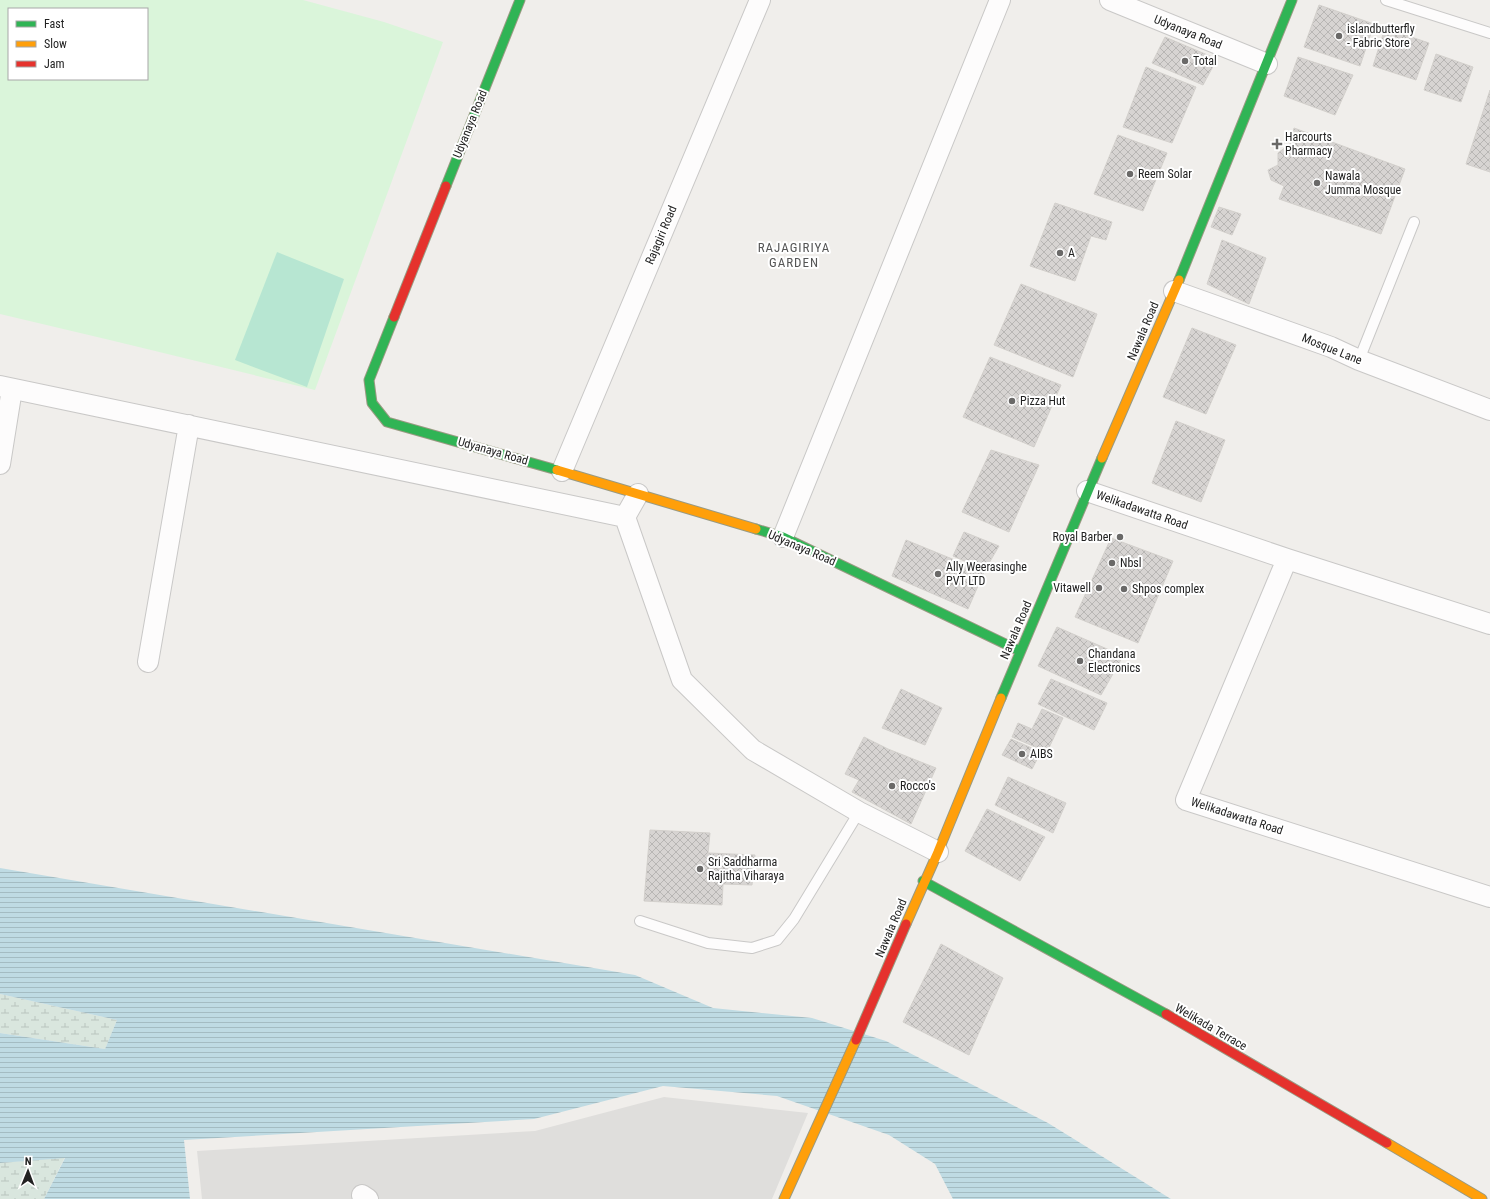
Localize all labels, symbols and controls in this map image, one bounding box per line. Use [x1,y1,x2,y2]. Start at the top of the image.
legend [8,8,148,80]
street label: Udyanaya Road [1152,12,1224,52]
text: Fast [44,17,65,31]
place label: islandbutterfly - Fabric Store [1347,22,1415,50]
marker: islandbutterfly - Fabric Store [1334,31,1344,41]
text: Slow [44,37,67,51]
place label: Total [1193,54,1217,68]
marker: Total [1180,56,1190,66]
text: Jam [44,57,65,71]
street label: Udyanaya Road [450,88,490,160]
place label: Harcourts Pharmacy [1285,130,1332,158]
marker: Harcourts Pharmacy [1272,139,1282,149]
place label: Reem Solar [1138,167,1192,181]
marker: Reem Solar [1125,169,1135,179]
place label: Nawala Jumma Mosque [1325,169,1402,197]
marker: Nawala Jumma Mosque [1312,178,1322,188]
street label: Rajagiri Road [642,203,680,266]
district label: RAJAGIRIYA GARDEN [758,240,830,270]
place label: A [1068,246,1075,260]
marker: A [1055,248,1065,258]
street label: Nawala Road [1124,300,1162,362]
street label: Mosque Lane [1300,331,1364,368]
place label: Pizza Hut [1020,394,1066,408]
marker: Pizza Hut [1007,396,1017,406]
street label: Udyanaya Road [456,434,530,468]
street label: Welikadawatta Road [1094,488,1190,532]
street label: Udyanaya Road [766,527,838,569]
place label: Royal Barber [1052,530,1112,544]
marker: Royal Barber [1115,532,1125,542]
place label: Nbsl [1120,556,1142,570]
marker: Nbsl [1107,558,1117,568]
place label: Ally Weerasinghe PVT LTD [946,560,1027,588]
marker: Ally Weerasinghe PVT LTD [933,569,943,579]
place label: Vitawell [1053,581,1091,595]
place label: Shpos complex [1132,582,1204,596]
marker: Vitawell [1094,583,1104,593]
marker: Shpos complex [1119,584,1129,594]
street label: Nawala Road [997,599,1035,661]
place label: Chandana Electronics [1088,647,1141,675]
marker: Chandana Electronics [1075,656,1085,666]
place label: AIBS [1030,747,1053,761]
marker: AIBS [1017,749,1027,759]
place label: Rocco's [900,779,936,793]
marker: Rocco's [887,781,897,791]
street label: Welikadawatta Road [1189,794,1285,838]
place label: Sri Saddharma Rajitha Viharaya [708,855,784,883]
marker: Sri Saddharma Rajitha Viharaya [695,864,705,874]
street label: Nawala Road [872,897,910,959]
street label: Welikada Terrace [1173,1001,1250,1053]
north arrow [8,1151,48,1191]
text: N [25,1155,32,1168]

